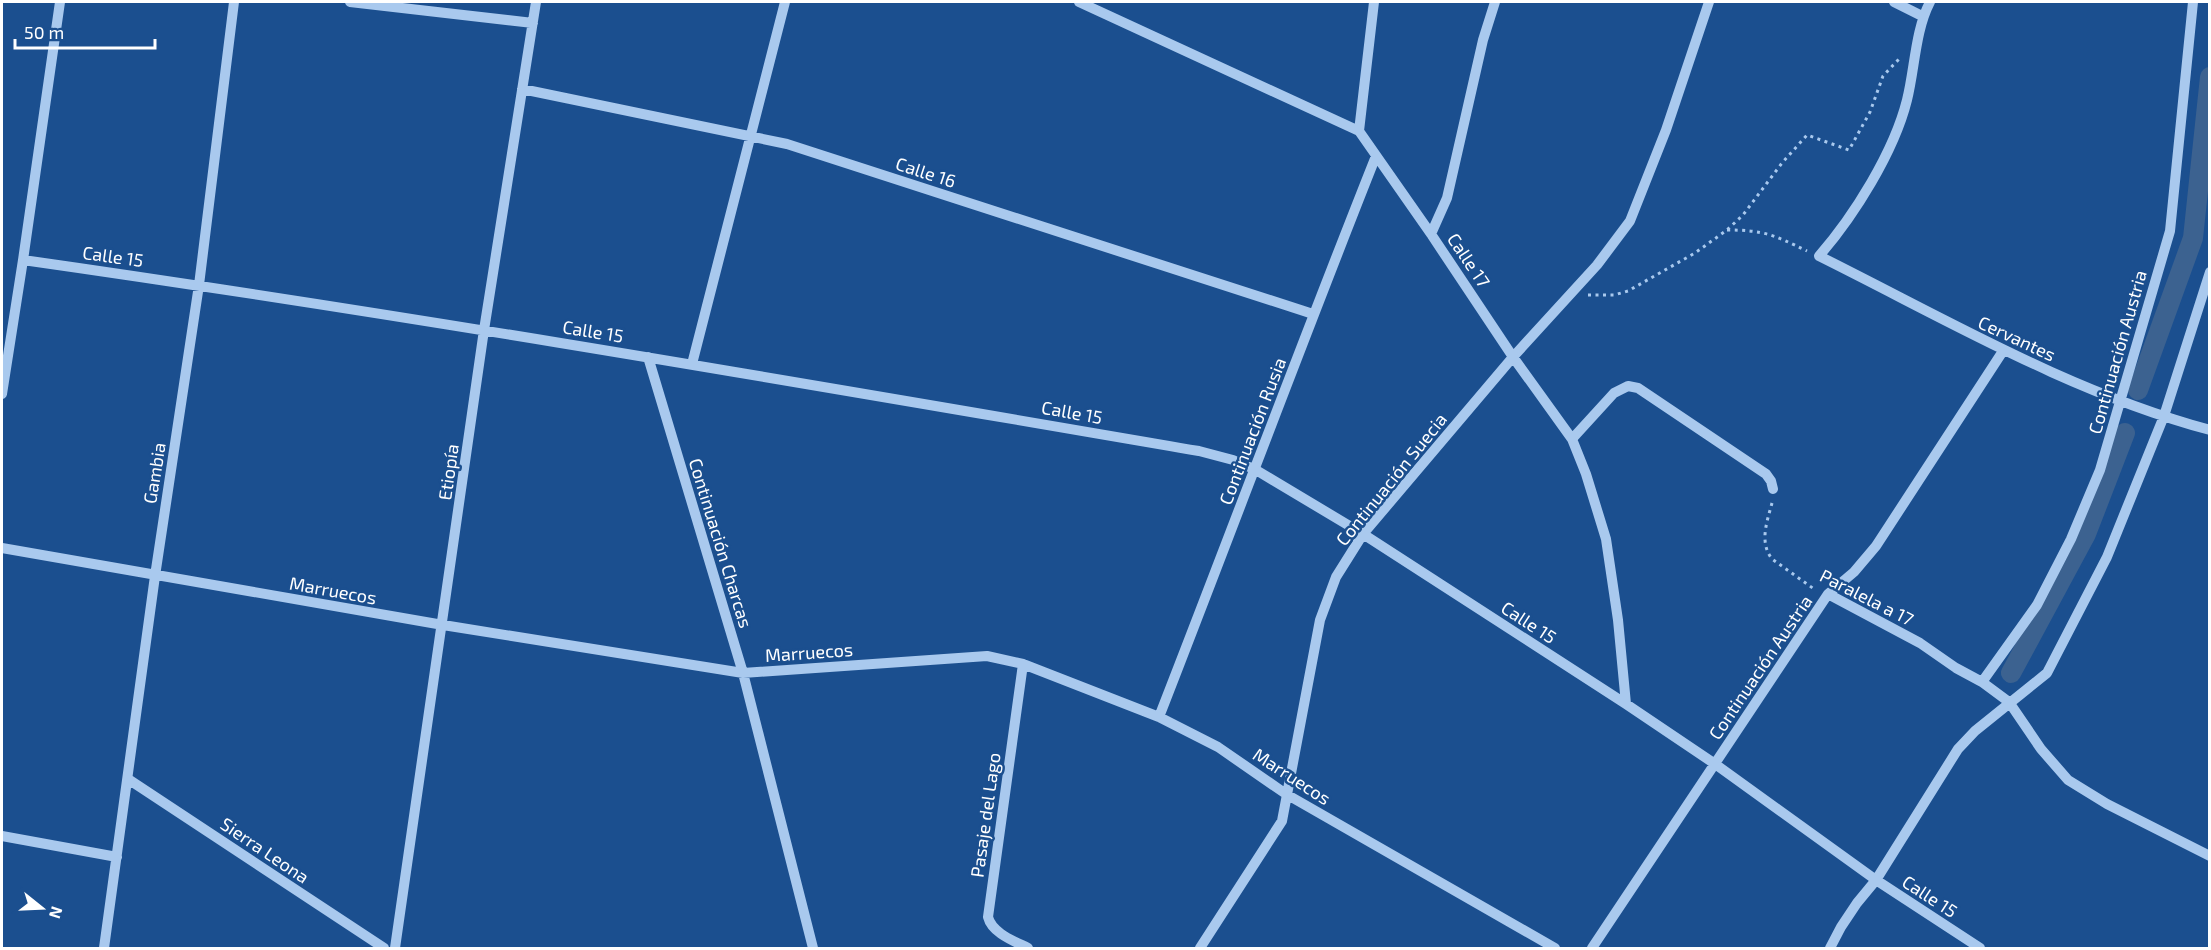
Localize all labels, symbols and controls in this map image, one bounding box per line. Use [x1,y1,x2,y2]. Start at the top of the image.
scale bar [15,12,154,50]
text: 50 m [24,21,64,43]
street label: Calle 16 [893,152,959,192]
street label: Calle 17 [1443,229,1495,291]
street label: Calle 15 [81,241,145,271]
street label: Continuación Austria [2083,268,2151,436]
street label: Cervantes [1975,311,2059,365]
street label: Calle 15 [561,315,625,347]
street label: Continuación Rusia [1214,354,1290,508]
street label: Calle 15 [1040,396,1104,428]
street label: Continuación Suecia [1331,408,1451,550]
street label: Gambia [138,441,170,505]
street label: Etiopía [433,443,463,501]
street label: Continuación Charcas [685,456,757,630]
street label: Paralela a 17 [1817,564,1917,630]
street label: Marruecos [288,572,378,608]
street label: Continuación Austria [1704,591,1816,743]
street label: Calle 15 [1497,596,1561,648]
street label: Marruecos [764,638,854,666]
street label: Marruecos [1249,743,1335,809]
street label: Pasaje del Lago [965,751,1005,879]
street label: Sierra Leona [217,812,313,888]
street label: Calle 15 [1898,870,1962,922]
north arrow [12,878,72,938]
text: N [46,904,68,921]

